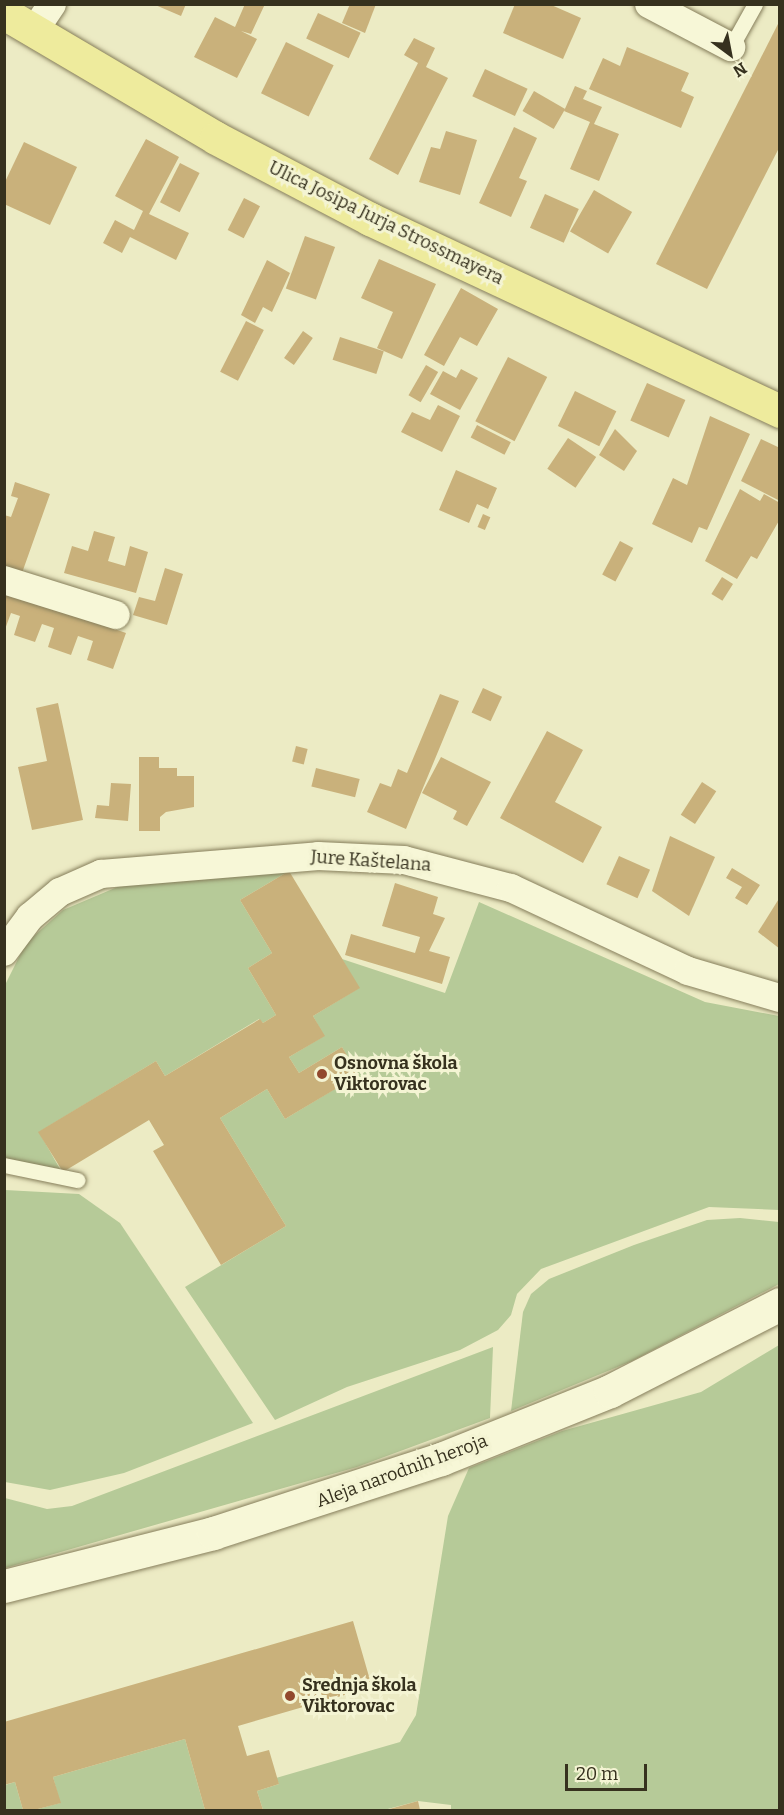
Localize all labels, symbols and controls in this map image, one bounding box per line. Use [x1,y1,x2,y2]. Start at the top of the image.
north arrow [700,24,760,84]
text: N [730,58,750,81]
street label: Ulica Josipa Jurja Strossmayera [265,157,507,289]
street label: Jure Kaštelana [310,846,432,876]
place label: Osnovna škola Viktorovac [334,1053,458,1096]
marker: Osnovna škola Viktorovac [315,1067,329,1081]
street label: Aleja narodnih heroja [313,1430,491,1512]
place label: Srednja škola Viktorovac [302,1675,417,1718]
marker: Srednja škola Viktorovac [283,1689,297,1703]
scale bar [568,1752,650,1790]
text: 20 m [576,1763,618,1785]

